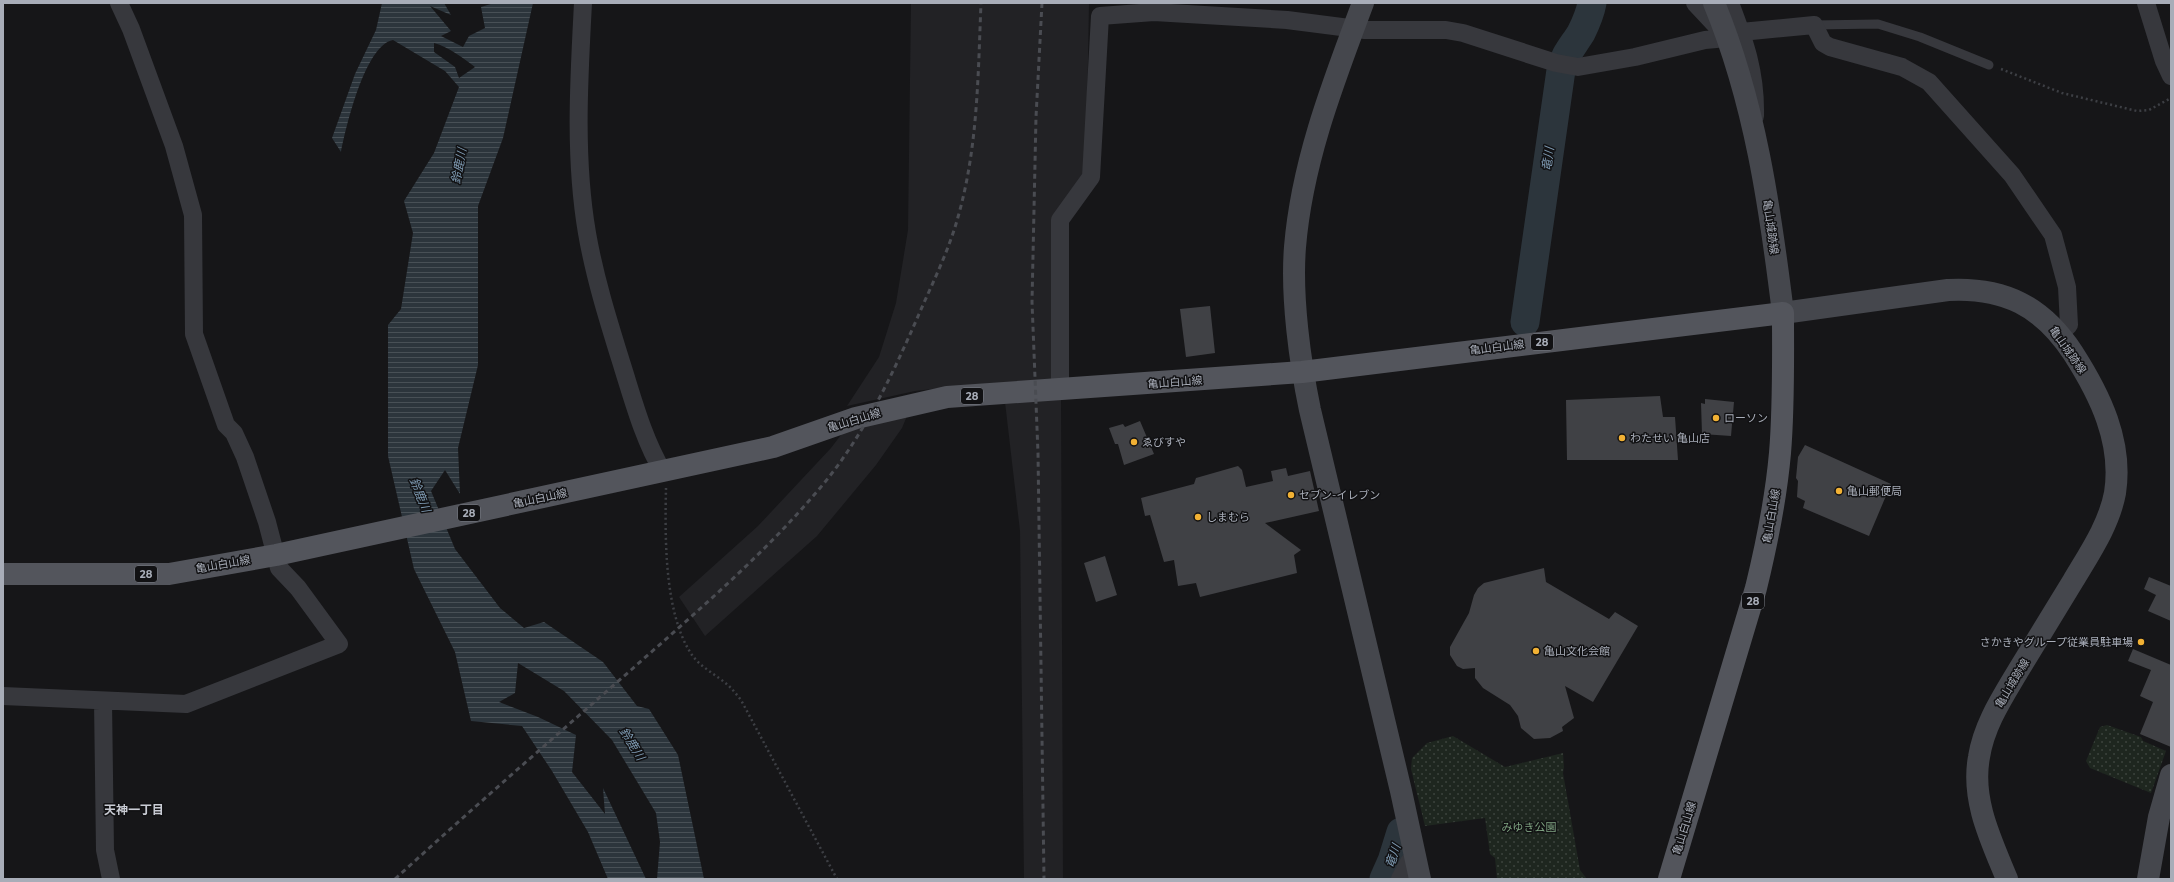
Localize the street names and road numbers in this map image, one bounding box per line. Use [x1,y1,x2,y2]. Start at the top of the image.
street label: 亀山城跡線 [1760,199,1782,255]
street label: 亀山城跡線 [2046,323,2090,377]
road number: 28 [1531,334,1553,350]
street label: 亀山白山線 [1469,337,1525,357]
street label: 亀山白山線 [1147,373,1203,391]
road number: 28 [961,388,983,404]
street label: 亀山白山線 [826,405,882,435]
street label: 亀山白山線 [512,485,568,511]
street label: 亀山白山線 [1759,488,1783,544]
road number: 28 [458,505,480,521]
street label: 亀山白山線 [195,552,251,576]
road number: 28 [135,566,157,582]
road number: 28 [1742,593,1764,609]
street label: 亀山城跡線 [1992,656,2032,710]
street label: 亀山白山線 [1669,800,1699,856]

